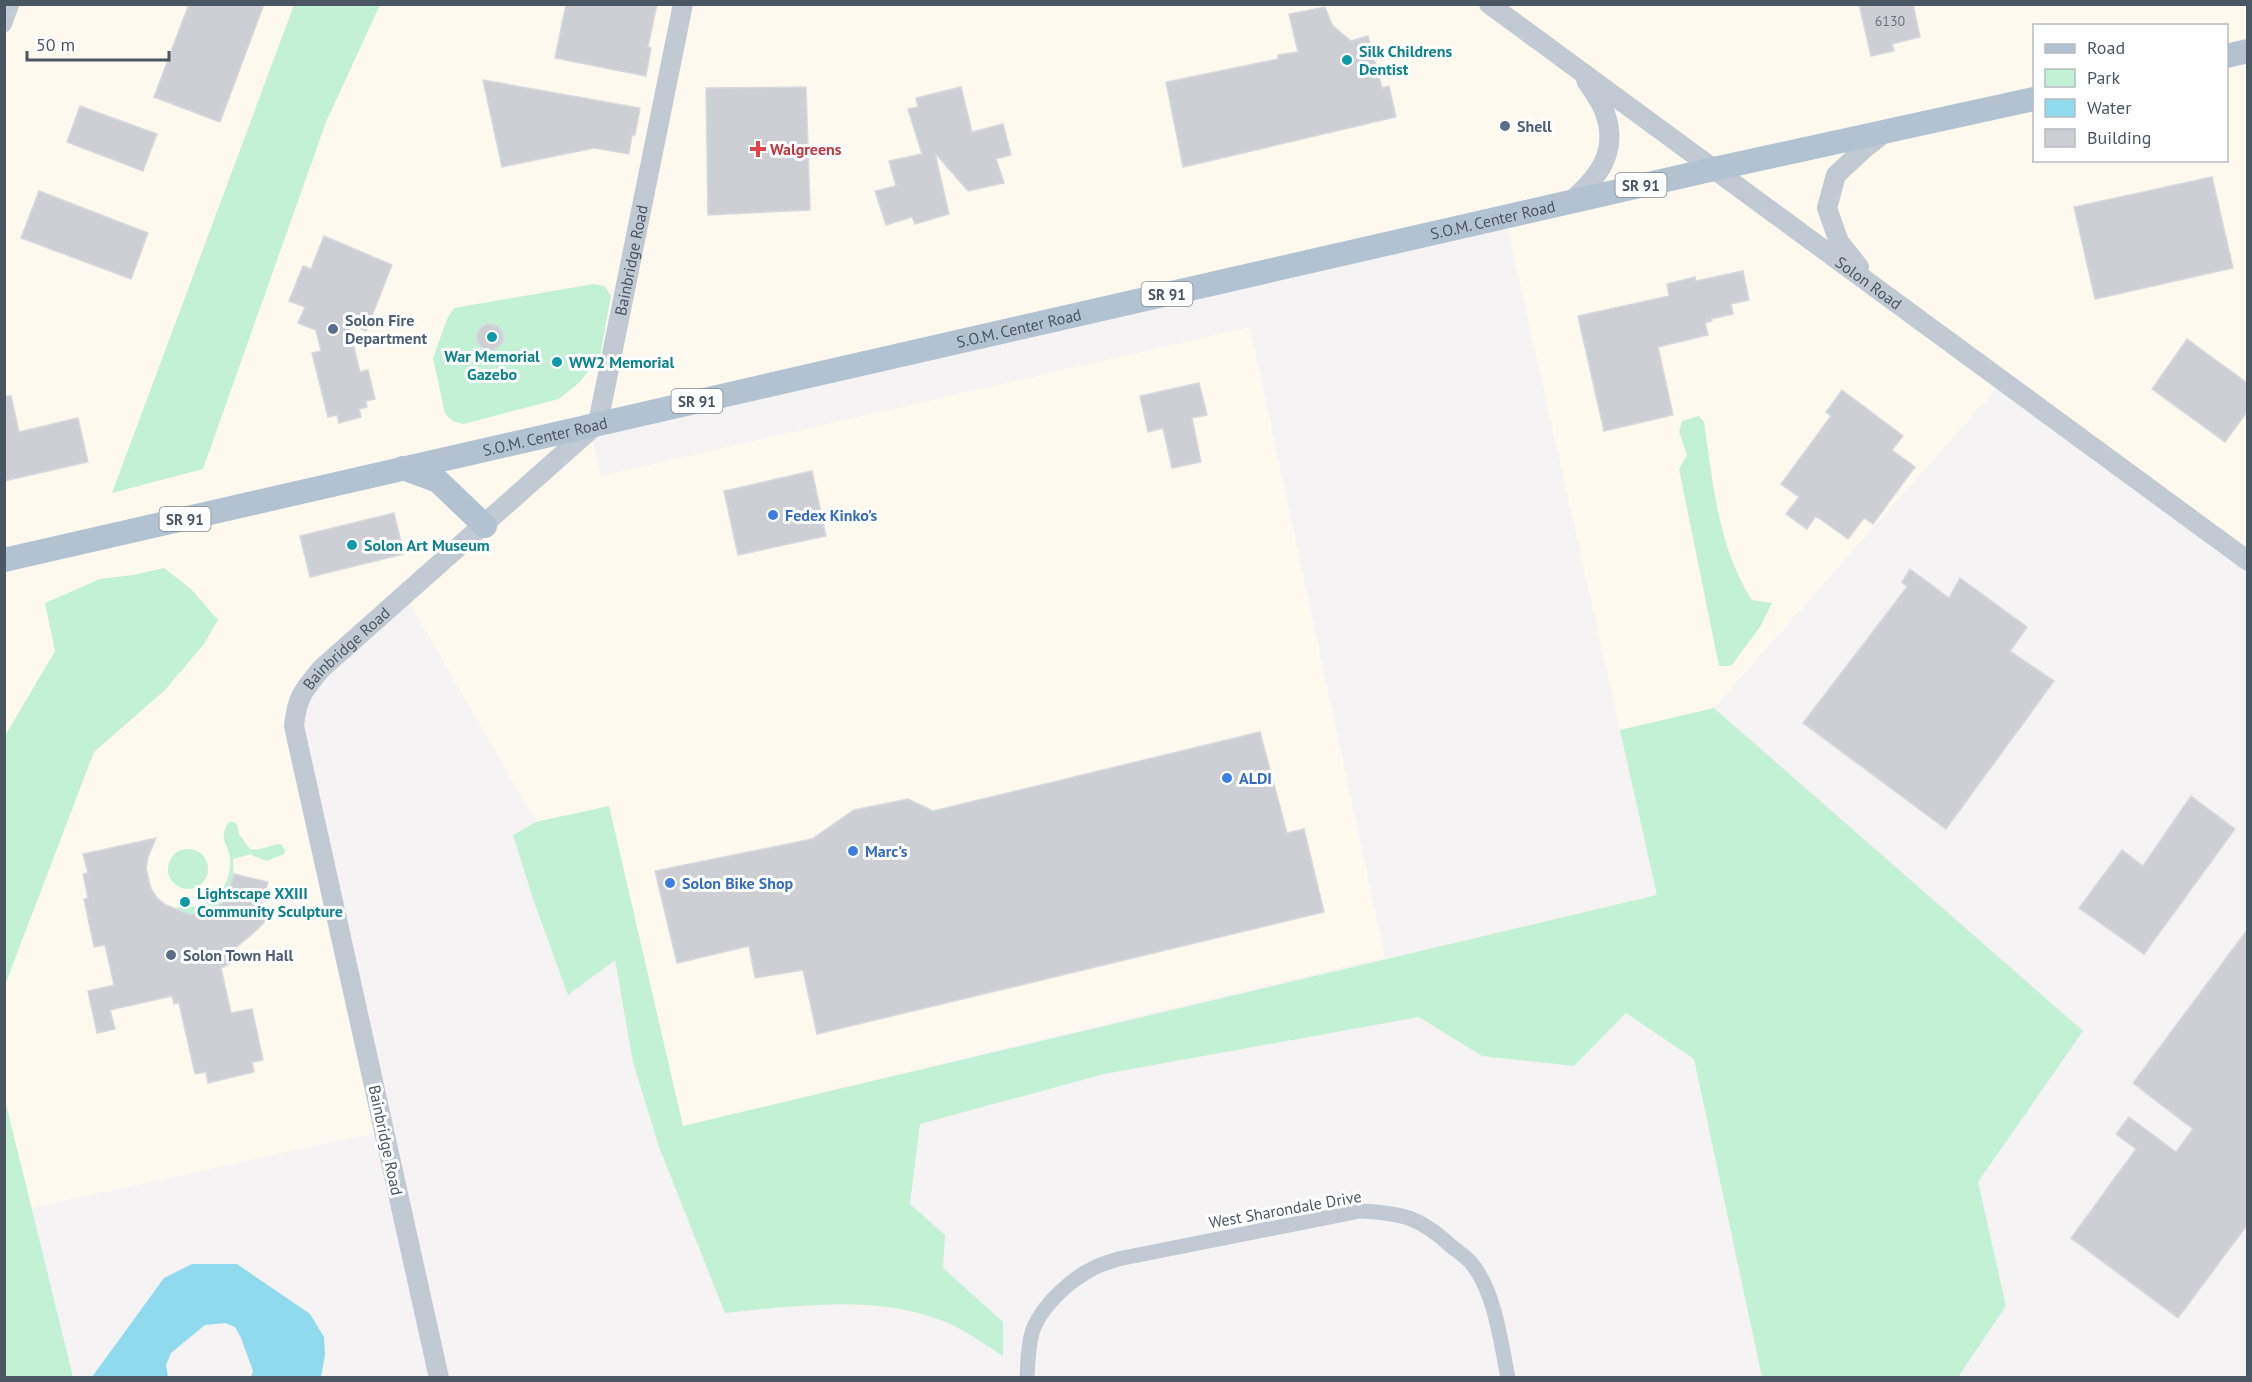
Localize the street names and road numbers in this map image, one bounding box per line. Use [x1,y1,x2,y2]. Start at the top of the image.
road number: SR 91 [1616,173,1666,197]
street label: S.O.M. Center Road [1428,196,1557,244]
street label: Bainbridge Road [610,203,652,317]
street label: Solon Road [1832,252,1906,314]
road number: SR 91 [1142,282,1192,306]
street label: S.O.M. Center Road [954,304,1083,352]
road number: SR 91 [672,389,722,413]
street label: S.O.M. Center Road [481,412,609,460]
road number: SR 91 [160,507,210,531]
street label: Bainbridge Road [298,603,394,694]
street label: Bainbridge Road [365,1083,407,1197]
street label: West Sharondale Drive [1207,1186,1363,1232]

